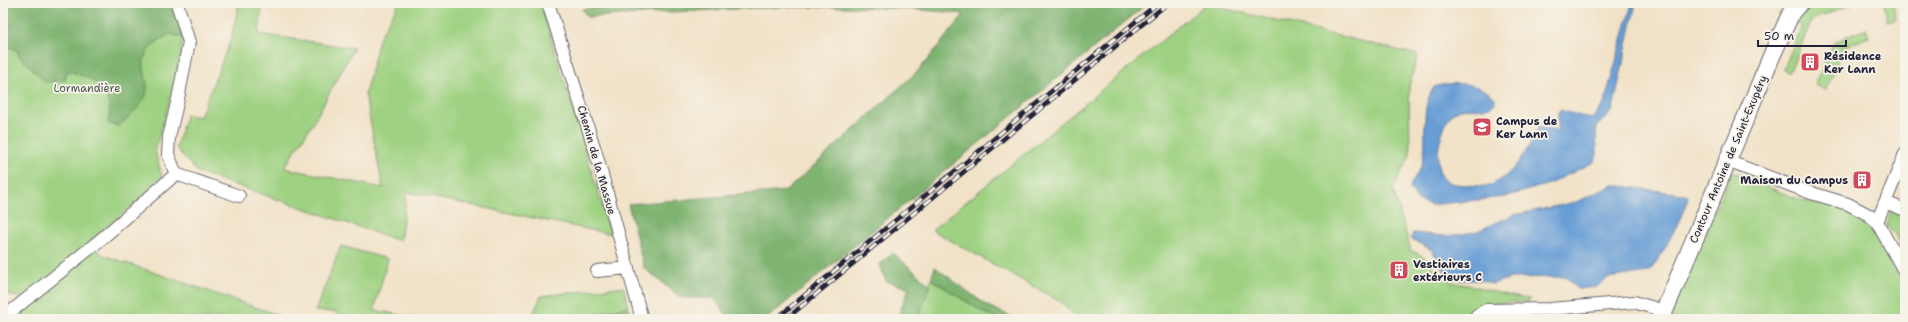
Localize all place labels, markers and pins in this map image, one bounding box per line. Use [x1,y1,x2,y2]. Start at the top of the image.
place label: Résidence Ker Lann [1824,49,1882,77]
building icon: Résidence Ker Lann [1799,51,1821,73]
place label: Campus de Ker Lann [1496,114,1558,142]
school or university icon: Campus de Ker Lann [1471,116,1493,138]
building icon: Maison du Campus [1851,169,1873,191]
place label: Maison du Campus [1740,173,1848,188]
place label: Vestiaires extérieurs C [1413,257,1482,285]
building icon: Vestiaires extérieurs C [1388,259,1410,281]

